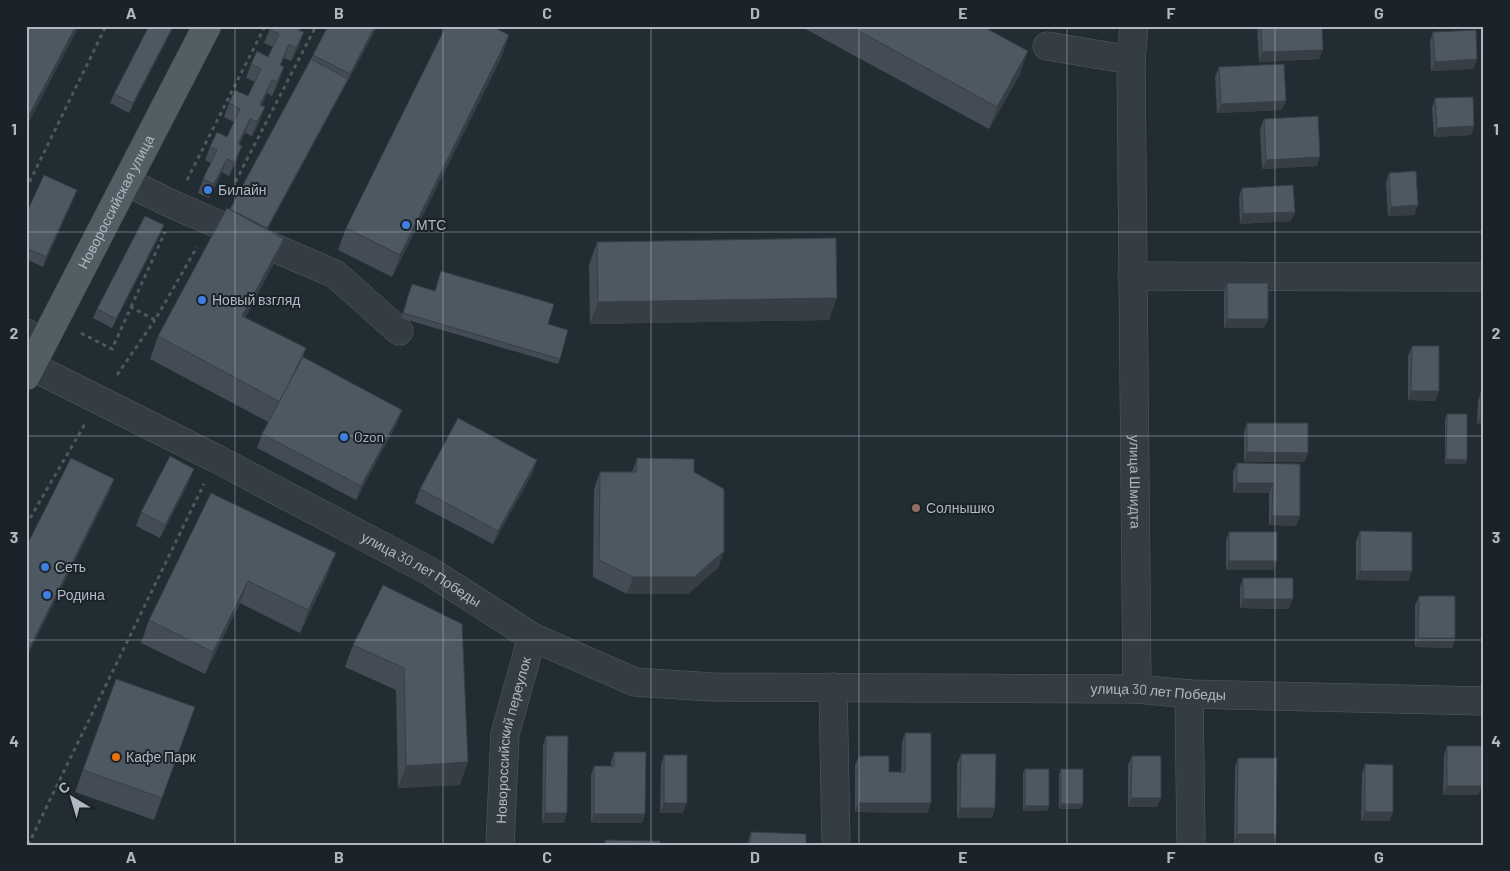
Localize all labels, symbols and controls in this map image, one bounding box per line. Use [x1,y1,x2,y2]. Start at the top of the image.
text: A [126,3,137,22]
text: B [334,3,344,22]
text: C [542,3,552,22]
text: D [750,3,760,22]
text: E [958,3,968,22]
text: F [1167,3,1176,22]
text: G [1374,3,1384,22]
text: 1 [11,119,17,138]
text: 1 [1493,119,1499,138]
street label: Новороссийская улица [74,132,157,271]
place label: Билайн [218,181,267,198]
marker: Билайн [202,184,214,196]
place label: МТС [416,216,446,233]
marker: МТС [400,219,412,231]
place label: Новый взгляд [212,291,300,308]
marker: Новый взгляд [196,294,208,306]
text: 2 [10,323,19,342]
text: 2 [1492,323,1501,342]
place label: Ozon [354,428,384,445]
marker: Ozon [338,431,350,443]
street label: улица Шмидта [1127,435,1144,529]
place label: Солнышко [926,499,995,516]
marker: Солнышко [910,502,922,514]
text: 3 [10,527,18,546]
text: 3 [1492,527,1500,546]
street label: улица 30 лет Победы [359,528,484,610]
place label: Сеть [55,558,86,575]
marker: Сеть [39,561,51,573]
place label: Родина [57,586,105,603]
marker: Родина [41,589,53,601]
street label: Новороссийский переулок [492,654,534,824]
street label: улица 30 лет Победы [1091,680,1226,703]
text: 4 [9,731,19,750]
text: 4 [1491,731,1501,750]
place label: Кафе Парк [126,748,197,765]
marker: Кафе Парк [110,751,122,763]
north arrow [48,774,98,824]
text: С [54,778,73,797]
text: A [126,847,137,866]
text: B [334,847,344,866]
text: C [542,847,552,866]
text: D [750,847,760,866]
text: E [958,847,968,866]
text: F [1167,847,1176,866]
text: G [1374,847,1384,866]

